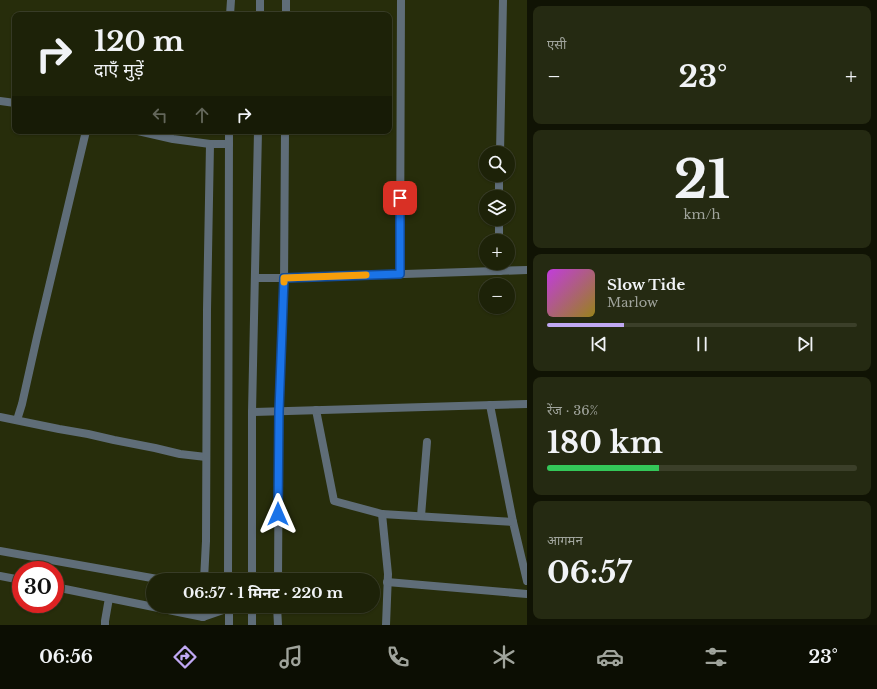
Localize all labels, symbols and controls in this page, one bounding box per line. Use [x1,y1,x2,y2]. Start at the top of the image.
text: 120 m [94,24,184,59]
icon: right [28,28,80,80]
text: एसी [547,36,566,53]
text: 23° [679,58,727,95]
text: दाएँ मुड़ें [94,59,144,81]
text: − [547,63,561,90]
text: + [845,63,857,90]
icon: left [149,104,171,126]
icon: ahead [191,104,213,126]
icon: right [233,104,255,126]
map controls [479,146,515,314]
button: search [479,146,515,182]
text: 21 [674,148,730,212]
pin [383,181,417,215]
icon: arrive [389,187,411,209]
button: layers [479,190,515,226]
text: km/h [684,206,720,223]
button: + [479,234,515,270]
text: Slow Tide [607,275,685,294]
button: − [479,278,515,314]
text: Marlow [607,294,658,311]
icon: previous [588,333,610,355]
icon: pause [691,333,713,355]
icon: next [794,333,816,355]
text: रेंज · 36% [547,402,598,419]
text: 180 km [547,424,663,461]
position arrow [257,493,299,535]
text: आगमन [547,532,583,549]
text: 06:57 [547,554,632,591]
speed limit sign: 30 [12,561,64,613]
text: 06:57 · 1 मिनट · 220 m [183,583,343,602]
icon: directions [171,643,199,671]
icon: music [277,643,305,671]
icon: phone [384,643,412,671]
icon: climate [490,643,518,671]
icon: car [596,643,624,671]
icon: filters [702,643,730,671]
text: 06:56 [39,646,93,668]
text: 23° [809,646,838,668]

